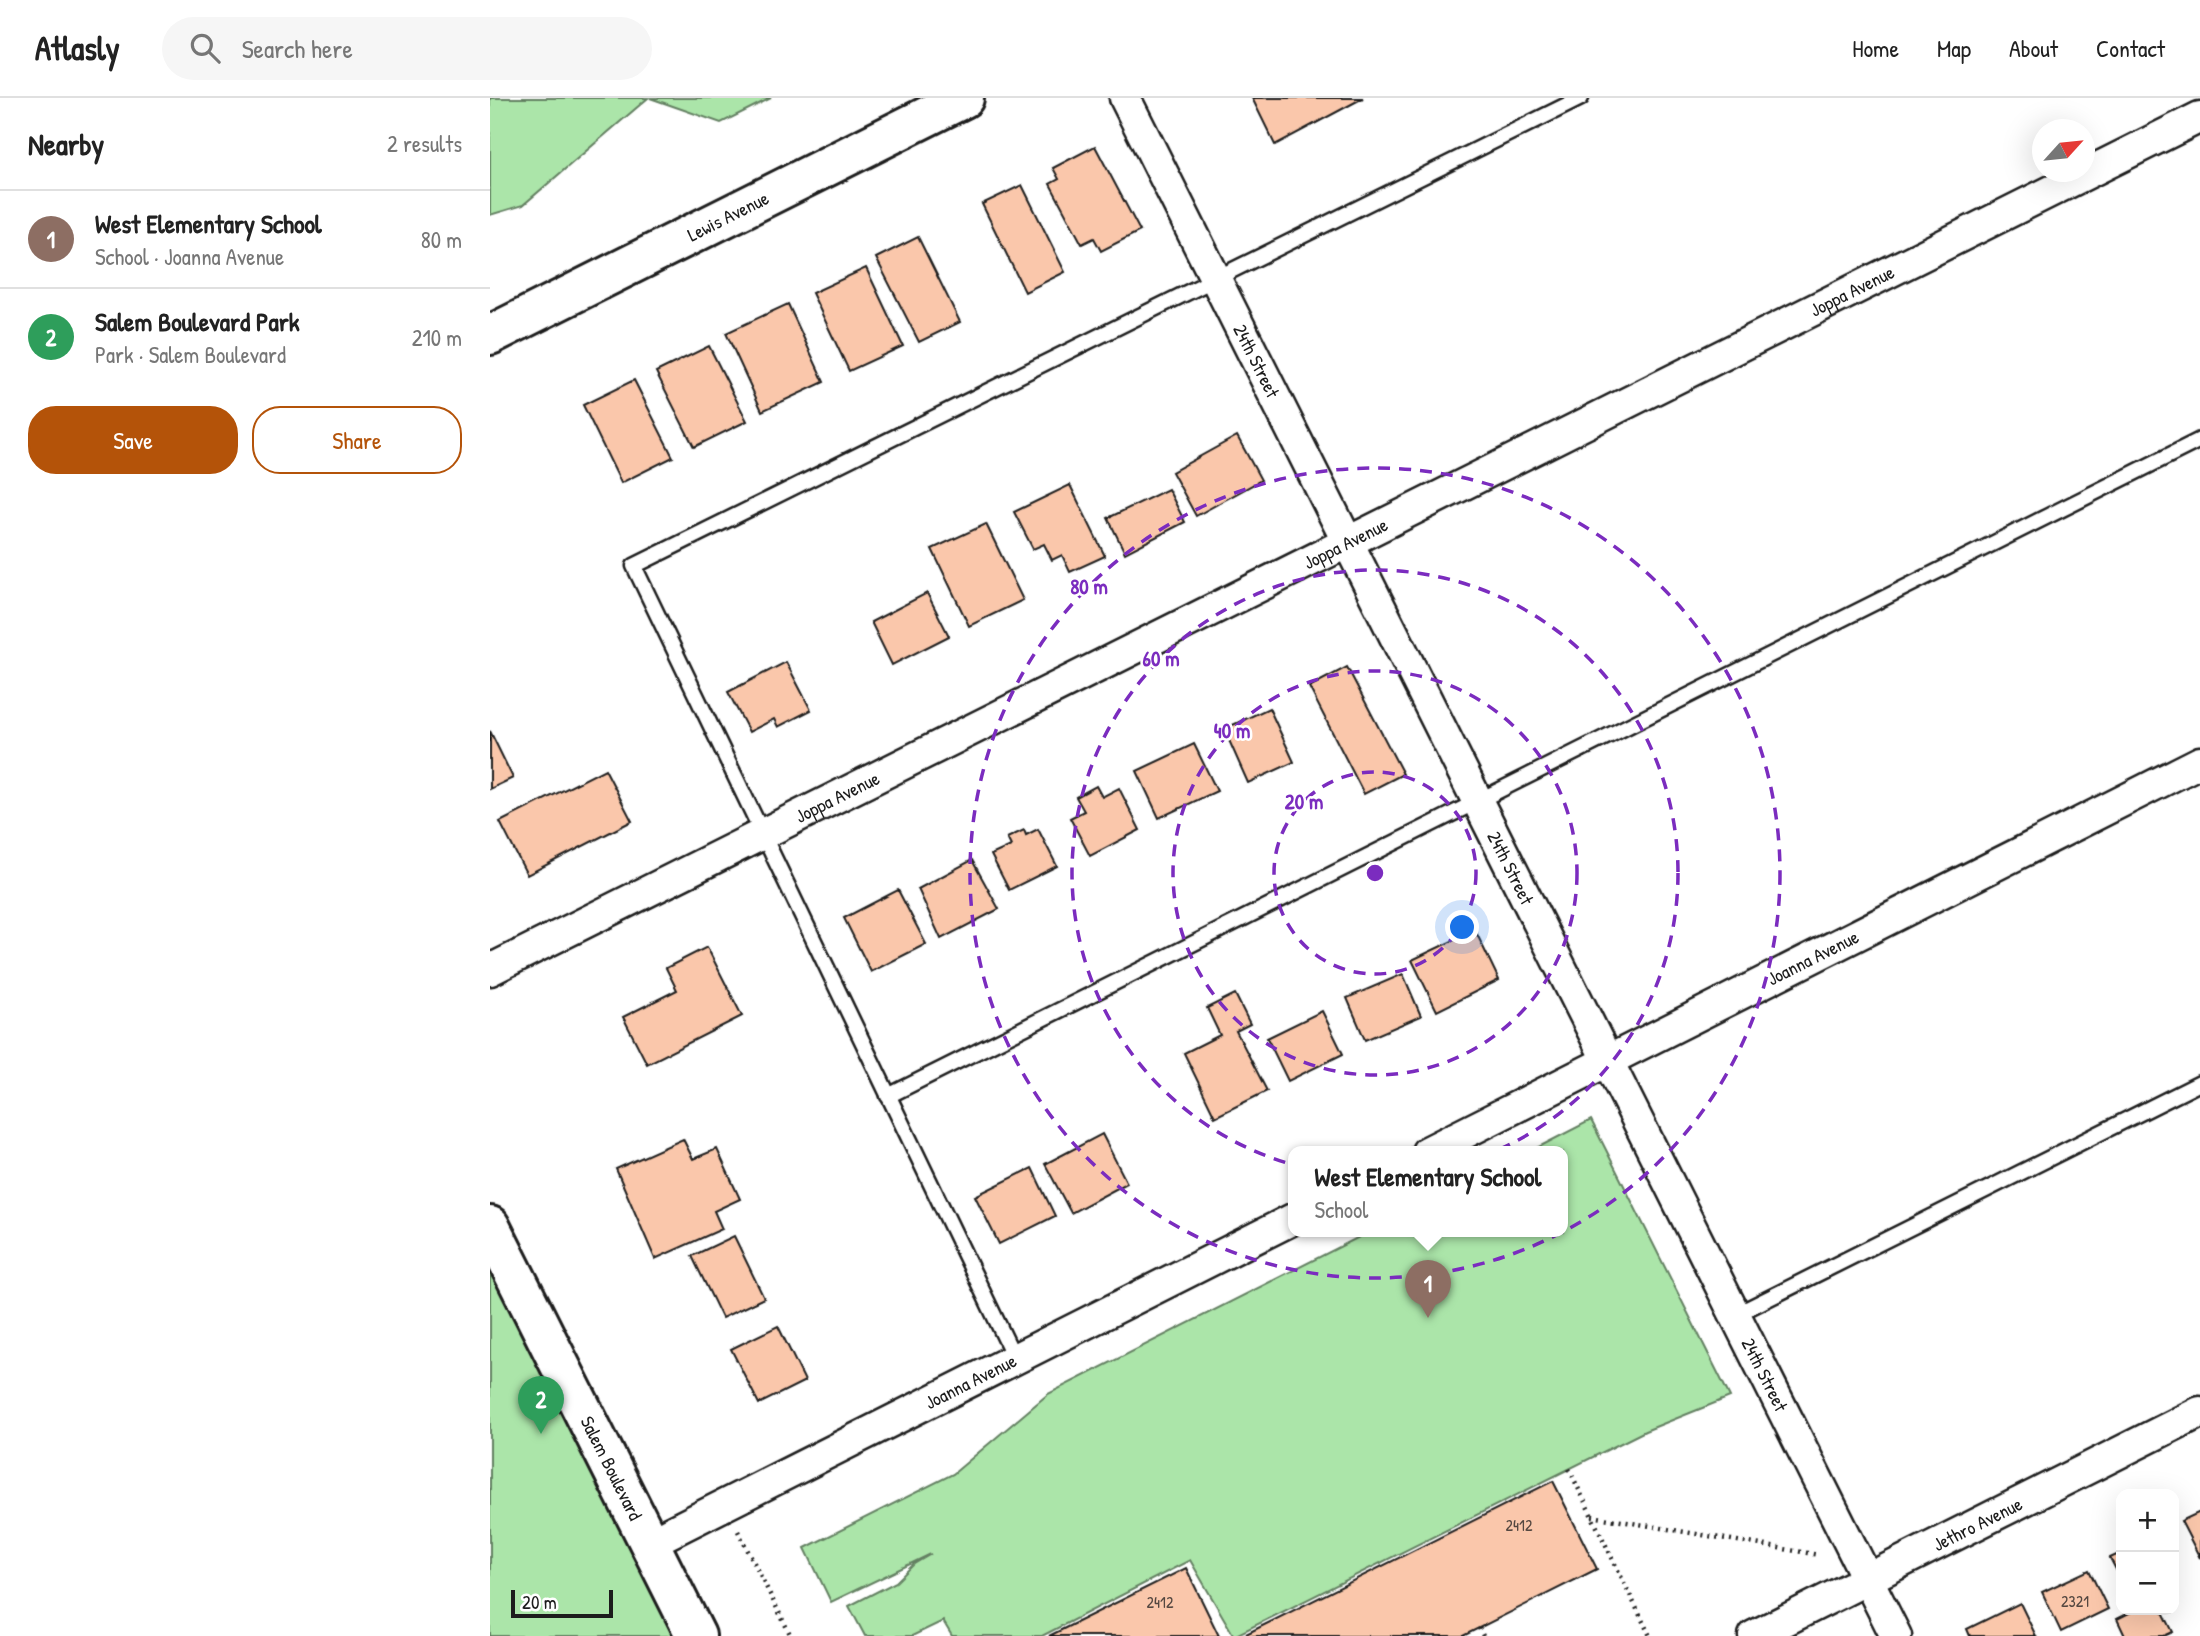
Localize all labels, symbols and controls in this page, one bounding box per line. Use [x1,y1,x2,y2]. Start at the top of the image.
search box [162,17,652,80]
text: Atlasly [35,26,120,70]
icon: search [186,29,224,67]
text: Search here [242,31,353,66]
text: Home [1852,32,1899,64]
text: Map [1937,32,1971,64]
text: About [2009,32,2058,64]
text: Contact [2096,32,2165,64]
north arrow [2032,119,2095,182]
text: Nearby [28,124,104,164]
text: 2 results [387,128,462,159]
street label: Lewis Avenue [683,185,773,247]
text: West Elementary School [95,206,322,241]
text: 1 [47,224,55,255]
text: 80 m [421,224,462,255]
text: School · Joanna Avenue [95,241,284,272]
street label: Joppa Avenue [1805,258,1899,323]
text: Salem Boulevard Park [95,304,300,339]
street label: 24th Street [1227,320,1286,402]
text: 2 [46,322,56,353]
text: 210 m [412,322,462,353]
text: Park · Salem Boulevard [95,339,286,370]
button: Save [28,406,238,474]
button: Share [252,406,462,474]
street label: Joppa Avenue [1299,511,1392,575]
text: 80 m [1070,572,1108,601]
text: 60 m [1143,644,1179,673]
text: 40 m [1214,716,1250,745]
street label: Joppa Avenue [791,765,884,829]
text: 20 m [1285,787,1323,816]
street label: 24th Street [1481,826,1540,909]
centre of rings [1363,861,1387,885]
your location [1445,910,1479,944]
street label: Joanna Avenue [1762,923,1863,991]
popup [1288,1146,1568,1237]
text: West Elementary School [1315,1159,1541,1194]
text: School [1315,1194,1368,1225]
pin: 1 [1405,1260,1451,1318]
street label: 24th Street [1736,1333,1795,1416]
street label: Joanna Avenue [920,1347,1021,1415]
pin: 2 [518,1376,564,1434]
street label: Salem Boulevard [575,1412,649,1525]
map controls [2116,1489,2179,1615]
button: + [2116,1489,2179,1552]
street label: Jethro Avenue [1928,1490,2027,1557]
house number: 2412 [1506,1514,1533,1536]
button: − [2116,1552,2179,1615]
scale bar [511,1587,612,1619]
text: 20 m [522,1589,557,1615]
house number: 2321 [2061,1590,2089,1612]
house number: 2412 [1147,1591,1174,1613]

